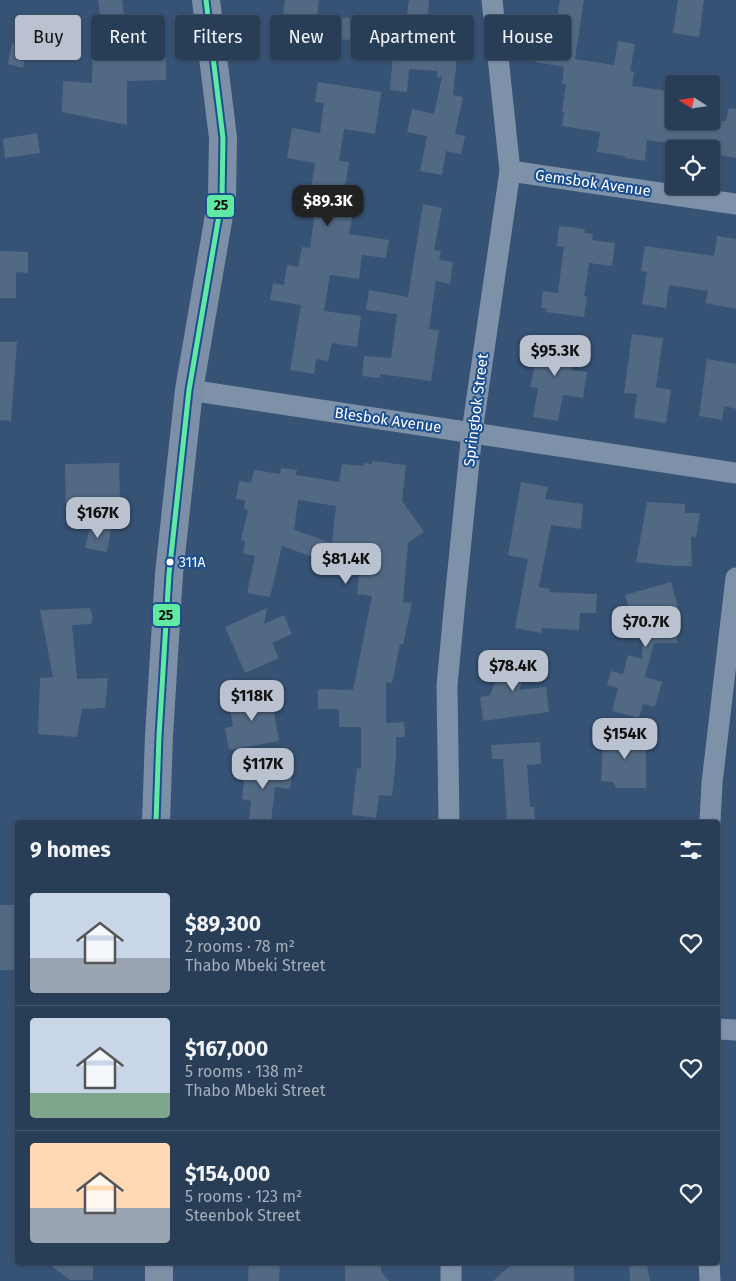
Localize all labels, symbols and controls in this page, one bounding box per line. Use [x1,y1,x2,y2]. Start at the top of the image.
chip: Buy [15,15,81,60]
chip: Rent [91,15,165,60]
chip: Filters [175,15,260,60]
chip: New [270,15,341,60]
chip: Apartment [351,15,474,60]
chip: House [484,15,571,60]
north arrow [665,75,720,130]
map controls [665,75,720,195]
button: locate [665,140,720,195]
street label: Gemsbok Avenue [534,166,652,200]
pin: $89.3K [287,184,369,227]
text: $89.3K [303,191,353,210]
line badge: 25 [206,194,235,218]
text: 25 [214,197,229,214]
pin: $95.3K [514,334,596,377]
text: $95.3K [531,341,579,360]
street label: Springbok Street [460,352,492,468]
street label: Blesbok Avenue [333,404,443,436]
pin: $167K [63,496,133,539]
text: $167K [77,503,119,522]
pin: $81.4K [305,542,387,585]
text: $81.4K [322,549,370,568]
place label: 311A [179,554,206,571]
marker: 311A [165,557,175,567]
line badge: 25 [152,603,181,627]
pin: $70.7K [605,606,687,648]
text: 25 [159,607,174,624]
text: $70.7K [623,612,669,631]
pin: $78.4K [472,650,554,692]
text: $78.4K [489,656,537,675]
pin: $118K [217,680,287,722]
text: $118K [231,686,273,705]
pin: $154K [590,718,660,760]
text: $154K [603,724,647,743]
pin: $117K [228,748,298,790]
text: $117K [243,754,283,773]
icon: filters [677,836,705,864]
text: 9 homes [30,837,111,863]
text: $89,300 [185,911,261,937]
icon: home [70,913,130,973]
icon: heart [677,929,705,957]
text: 2 rooms · 78 m² [185,937,295,956]
text: Thabo Mbeki Street [185,956,325,975]
text: $167,000 [185,1036,268,1062]
icon: home [70,1038,130,1098]
icon: heart [677,1054,705,1082]
text: 5 rooms · 138 m² [185,1062,303,1081]
text: Thabo Mbeki Street [185,1081,325,1100]
text: $154,000 [185,1161,270,1187]
icon: home [70,1163,130,1223]
icon: heart [677,1179,705,1207]
text: 5 rooms · 123 m² [185,1187,302,1206]
text: Steenbok Street [185,1206,301,1225]

